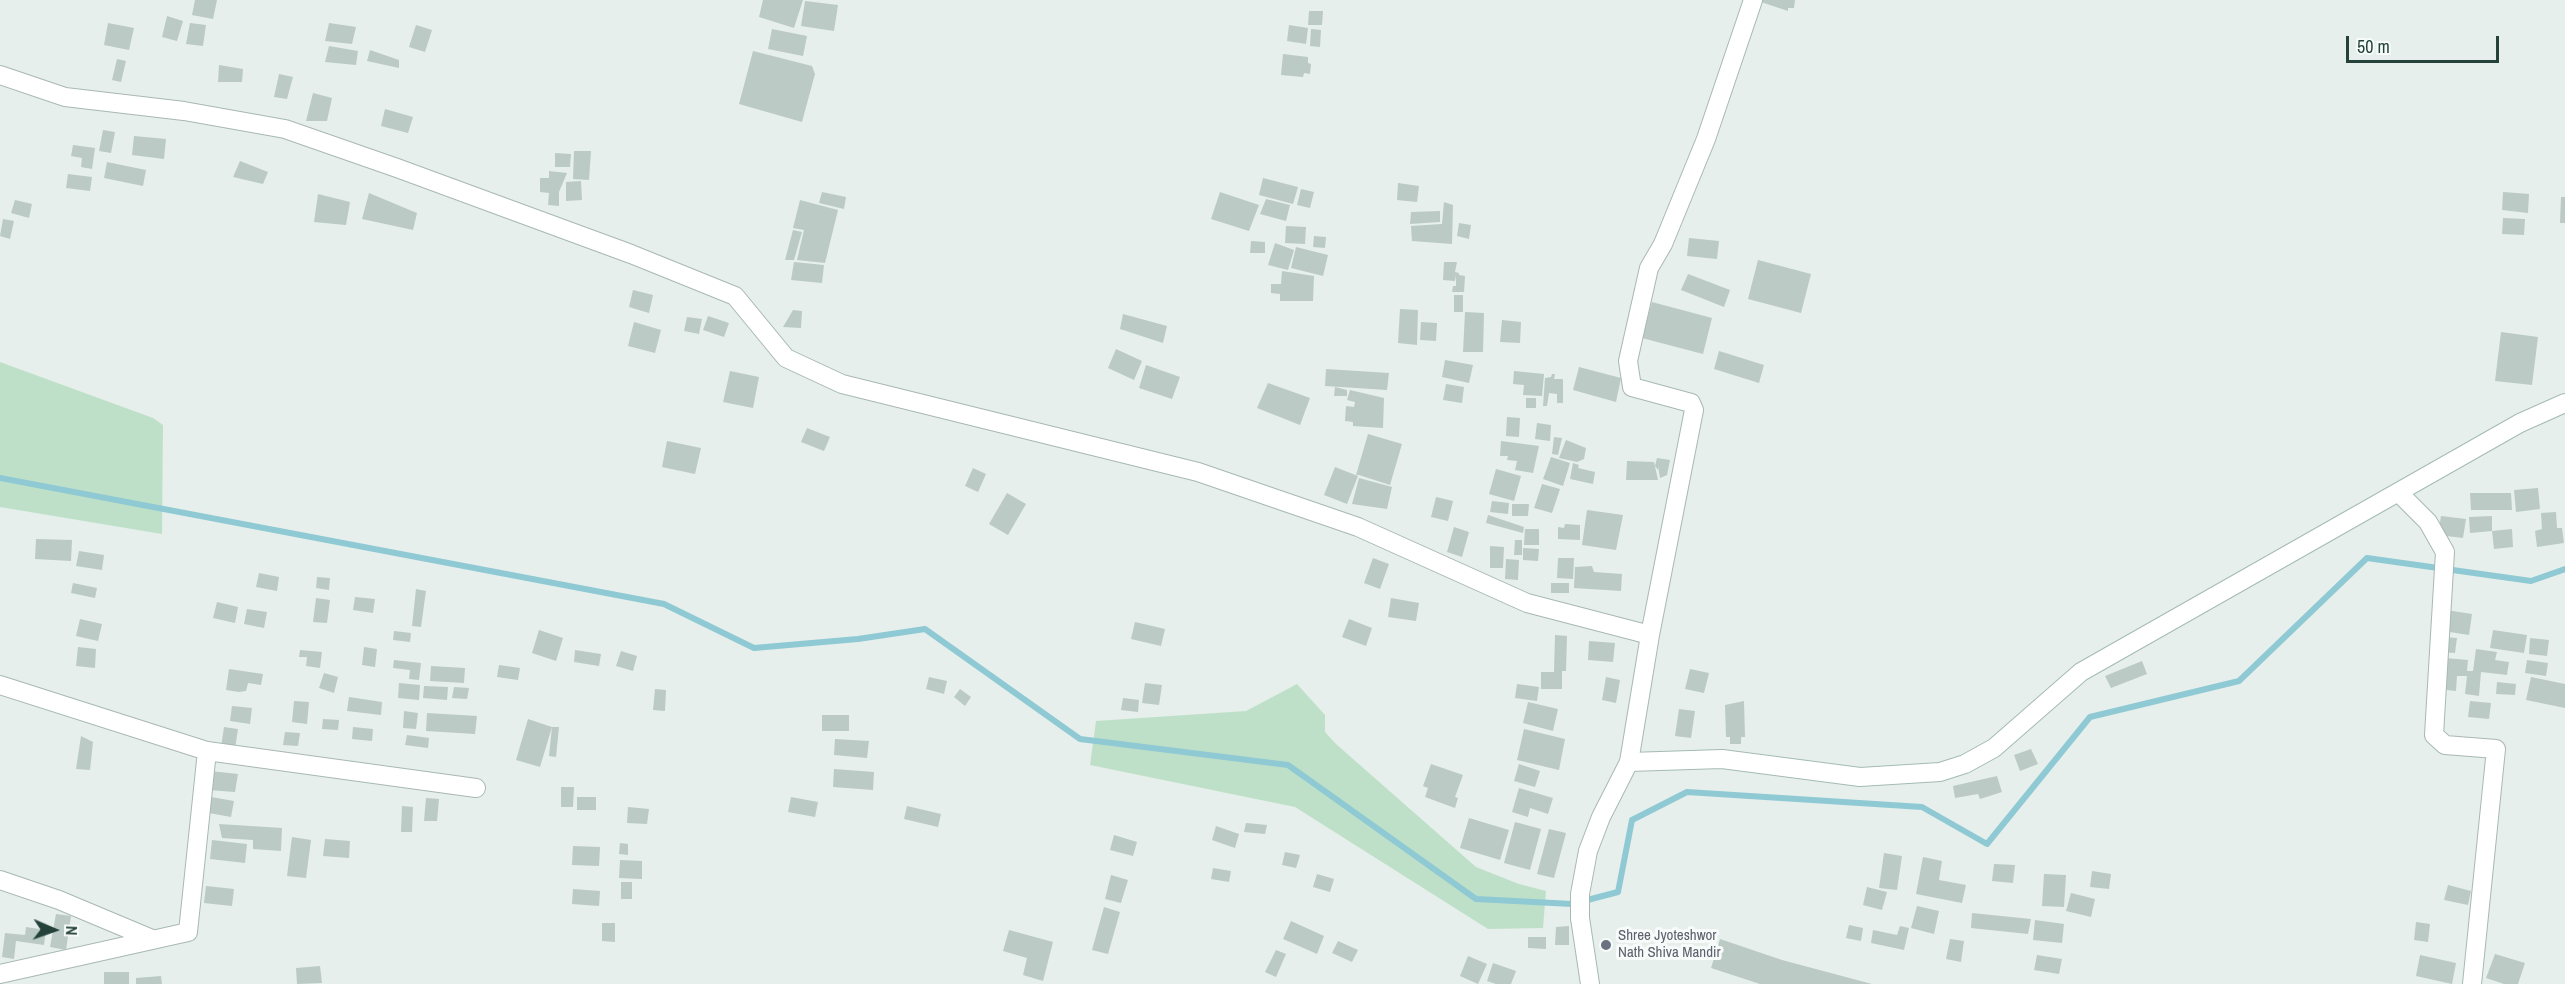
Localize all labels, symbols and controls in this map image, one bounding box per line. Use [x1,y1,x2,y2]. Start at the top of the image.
scale bar [2349,24,2502,62]
text: 50 m [2357,34,2390,59]
north arrow [24,900,84,960]
text: N [61,925,83,936]
place label: Shree Jyoteshwor Nath Shiva Mandir [1618,927,1721,962]
marker: Shree Jyoteshwor Nath Shiva Mandir [1599,938,1613,952]

